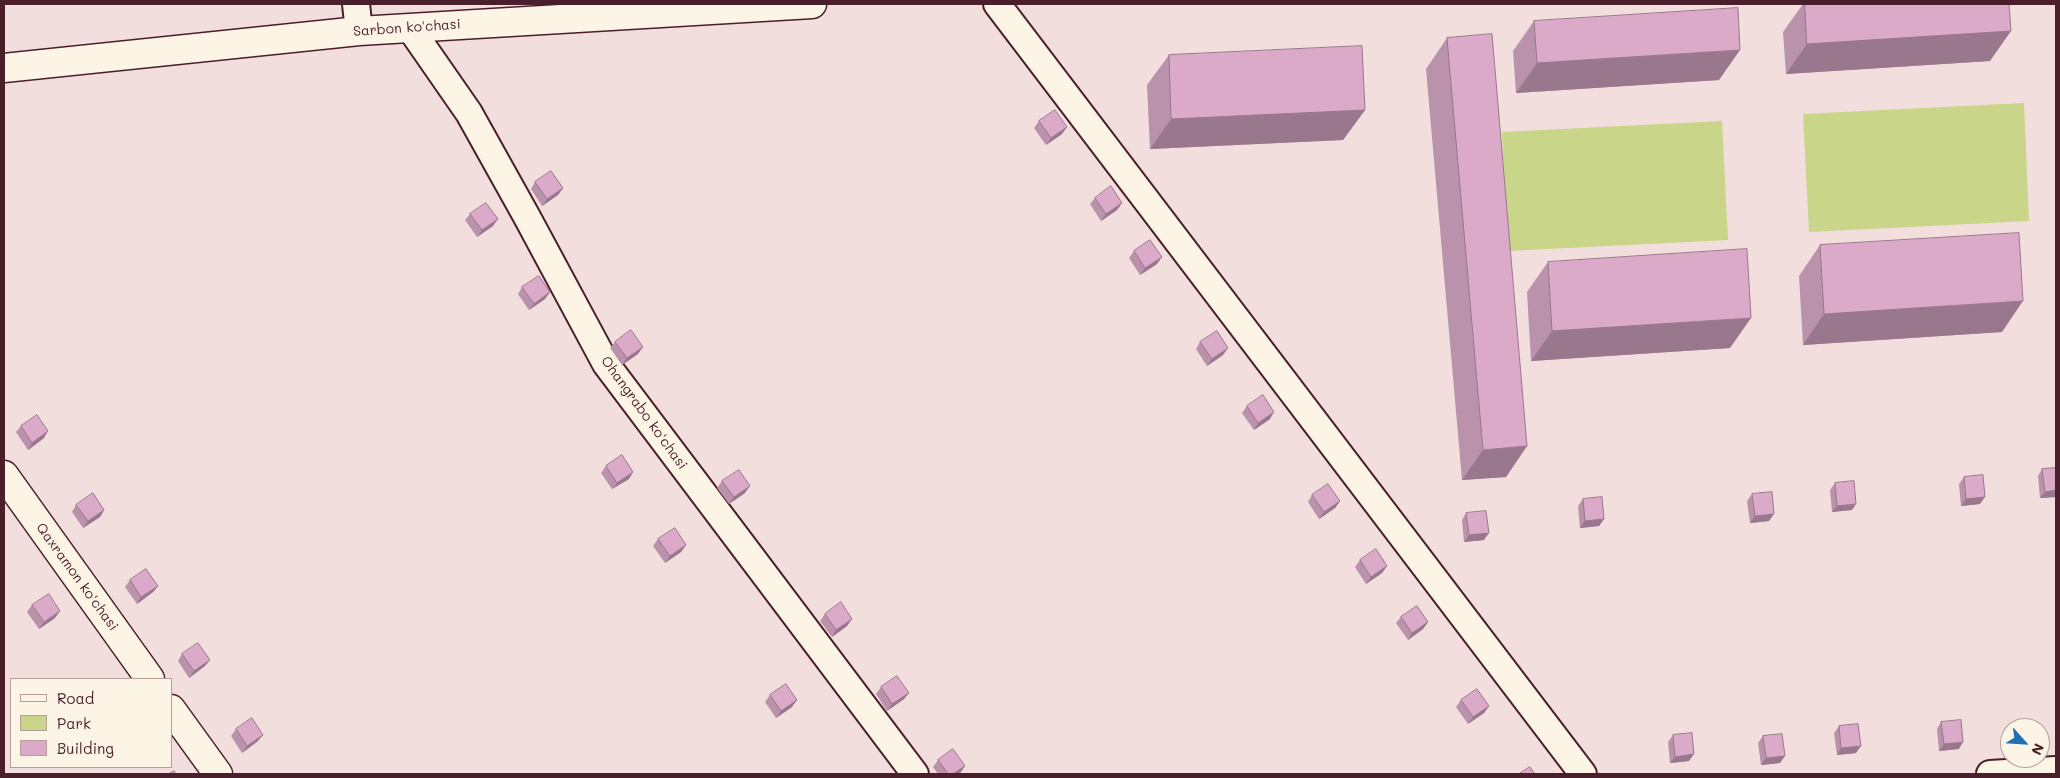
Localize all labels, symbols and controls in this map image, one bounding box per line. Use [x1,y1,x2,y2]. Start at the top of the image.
street label: Sarbon ko'chasi [353,16,461,40]
street label: Ohangrabo ko'chasi [597,353,691,473]
street label: Qaxramon ko'chasi [32,520,122,634]
legend [10,678,172,768]
text: Road [57,688,94,708]
text: Park [57,713,91,733]
north arrow [2000,718,2050,768]
text: Building [57,738,114,758]
text: N [2027,740,2049,758]

